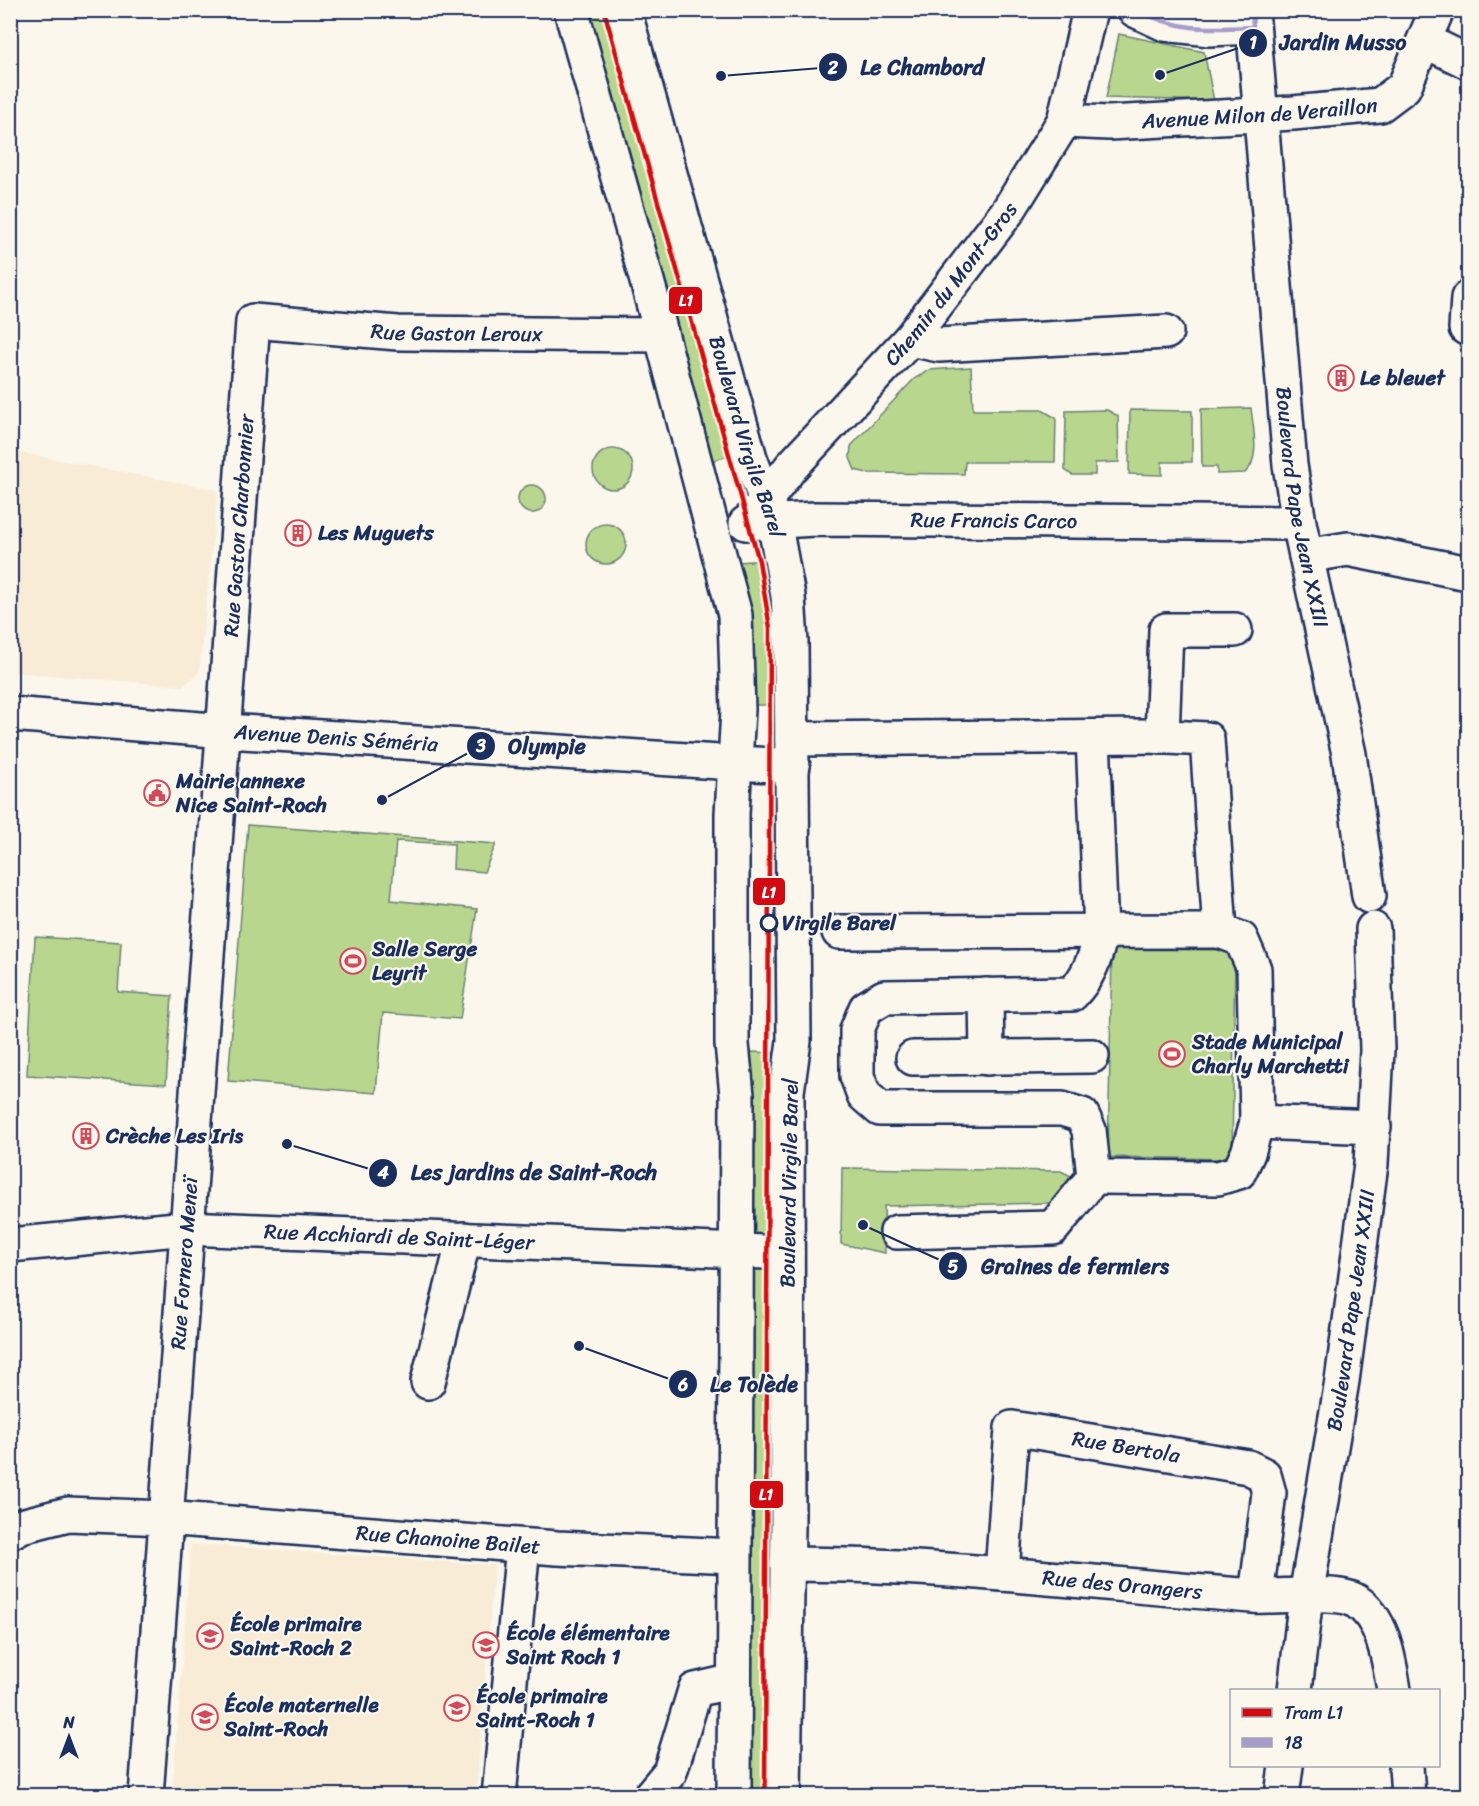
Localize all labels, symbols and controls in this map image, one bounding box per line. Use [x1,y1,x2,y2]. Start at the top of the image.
callout: Jardin Musso [1238,23,1418,63]
text: Jardin Musso [1278,23,1407,62]
text: 1 [1249,27,1257,59]
callout: Le Chambord [818,47,996,87]
text: Le Chambord [860,48,986,87]
text: 2 [827,52,839,84]
street label: Avenue Milon de Veraillon [1140,86,1379,140]
street label: Chemin du Mont-Gros [874,194,1028,375]
line badge: L1 [668,286,703,315]
text: L1 [679,286,693,315]
street label: Rue Gaston Leroux [369,312,543,353]
street label: Boulevard Virgile Barel [698,331,796,541]
place label: Le bleuet [1360,359,1446,397]
building icon: Le bleuet [1326,363,1356,393]
street label: Boulevard Pape Jean XXIII [1265,385,1340,632]
street label: Rue Gaston Charbonnier [212,411,266,638]
street label: Rue Francis Carco [910,501,1077,540]
place label: Les Muguets [318,514,435,552]
building icon: Les Muguets [283,518,313,548]
street label: Avenue Denis Séméria [232,712,440,763]
callout: Olympie [466,726,598,766]
text: Olympie [508,727,587,766]
text: 3 [475,730,486,762]
place label: Mairie annexe Nice Saint-Roch [175,762,327,824]
public building icon: Mairie annexe Nice Saint-Roch [142,778,172,808]
line badge: L1 [752,877,786,906]
text: L1 [762,878,776,907]
place label: Virgile Barel [782,904,897,942]
marker: Virgile Barel [760,914,778,932]
place label: Salle Serge Leyrit [371,930,477,992]
sports icon: Salle Serge Leyrit [338,946,368,976]
place label: Stade Municipal Charly Marchetti [1191,1023,1350,1085]
sports icon: Stade Municipal Charly Marchetti [1157,1039,1187,1069]
street label: Boulevard Virgile Barel [768,1077,810,1288]
place label: Crèche Les Iris [105,1117,244,1155]
building icon: Crèche Les Iris [71,1121,101,1151]
callout: Les jardins de Saint-Roch [368,1153,670,1193]
text: Les jardins de Saint-Roch [411,1153,658,1192]
text: 4 [376,1157,389,1189]
street label: Rue Fornero Meneï [159,1173,210,1351]
street label: Boulevard Pape Jean XXIII [1315,1186,1387,1434]
street label: Rue Acchiardi de Saint-Léger [263,1212,536,1262]
callout: Graines de fermiers [938,1246,1181,1286]
text: Graines de fermiers [980,1247,1170,1286]
text: 5 [948,1251,959,1283]
callout: Le Tolède [668,1364,811,1404]
text: Le Tolède [710,1365,798,1404]
text: 6 [677,1369,688,1401]
street label: Rue Bertola [1069,1419,1183,1475]
line badge: L1 [749,1480,784,1509]
text: L1 [759,1480,773,1509]
street label: Rue Chanoine Bailet [355,1514,542,1566]
street label: Rue des Orangers [1041,1558,1204,1611]
place label: École primaire Saint-Roch 2 [229,1605,363,1667]
place label: École élémentaire Saint Roch 1 [505,1614,671,1676]
school or university icon: École primaire Saint-Roch 2 [195,1621,225,1651]
school or university icon: École élémentaire Saint Roch 1 [471,1630,501,1660]
place label: École primaire Saint-Roch 1 [475,1677,609,1739]
place label: École maternelle Saint-Roch [223,1686,379,1748]
legend [1230,1689,1440,1767]
school or university icon: École primaire Saint-Roch 1 [442,1693,472,1723]
text: Tram L1 [1284,1697,1344,1729]
school or university icon: École maternelle Saint-Roch [190,1702,220,1732]
north arrow [39,1707,99,1767]
text: N [62,1708,75,1737]
text: 18 [1284,1727,1303,1759]

